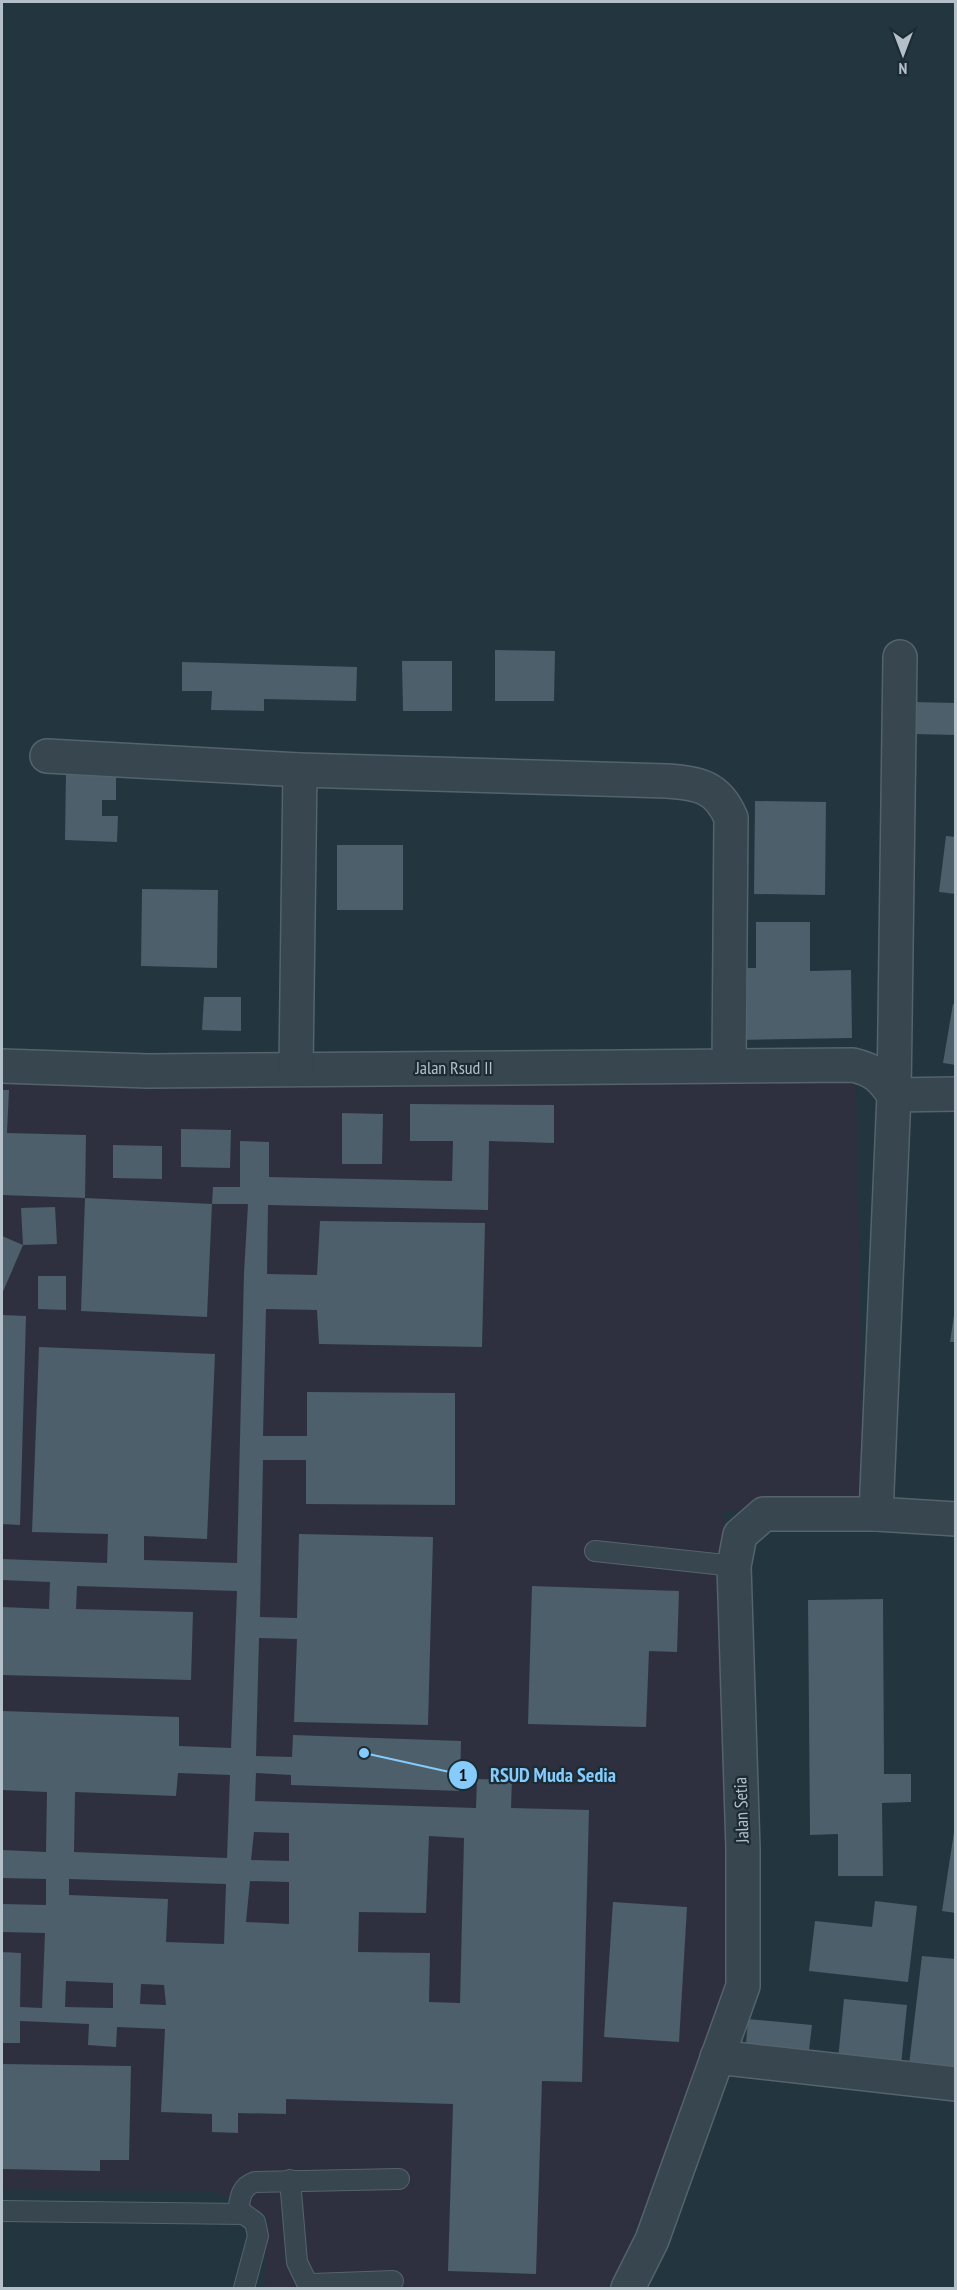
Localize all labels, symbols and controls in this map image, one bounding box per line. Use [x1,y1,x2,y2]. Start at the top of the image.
north arrow [873,24,933,84]
text: N [899,59,907,79]
street label: Jalan Rsud II [414,1056,493,1079]
callout: RSUD Muda Sedia [448,1756,629,1794]
text: RSUD Muda Sedia [490,1762,616,1788]
text: 1 [459,1763,467,1786]
street label: Jalan Setia [728,1777,754,1844]

